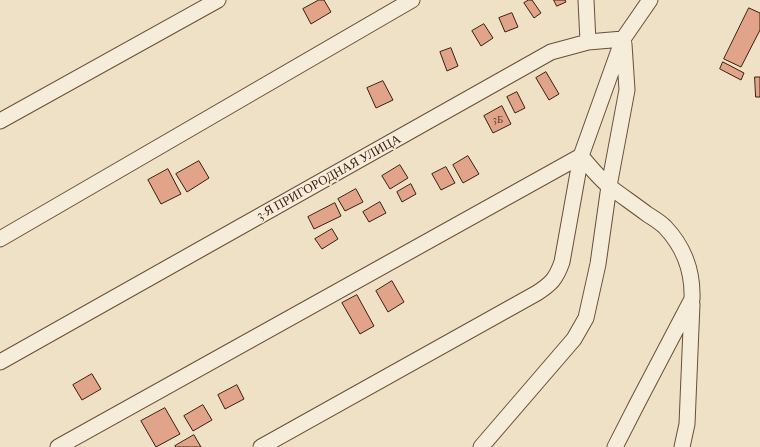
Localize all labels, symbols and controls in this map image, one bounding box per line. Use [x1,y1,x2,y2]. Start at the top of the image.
house number: 3Б [493,113,503,127]
street label: 3-Я ПРИГОРОДНАЯ УЛИЦА [254,132,404,224]

